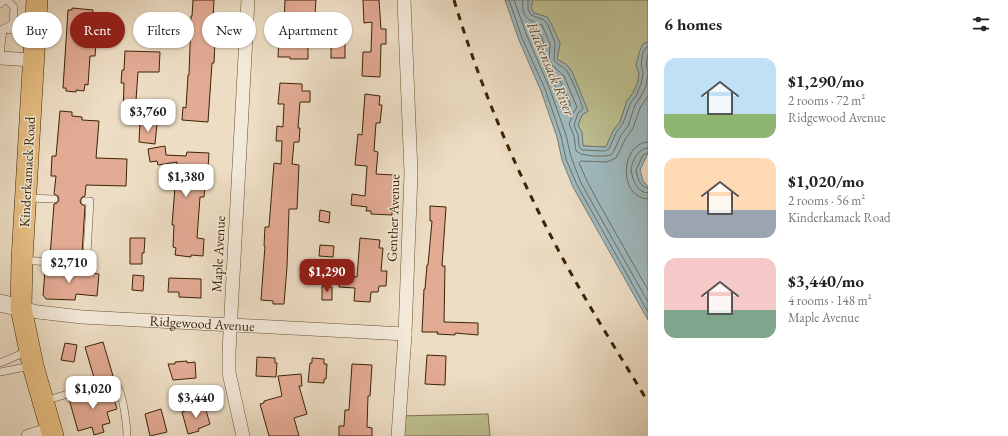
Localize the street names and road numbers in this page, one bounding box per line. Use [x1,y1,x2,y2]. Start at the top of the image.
street label: Kinderkamack Road [15,115,39,228]
street label: Genther Avenue [382,173,404,262]
street label: Maple Avenue [207,215,229,293]
street label: Ridgewood Avenue [149,312,256,335]

